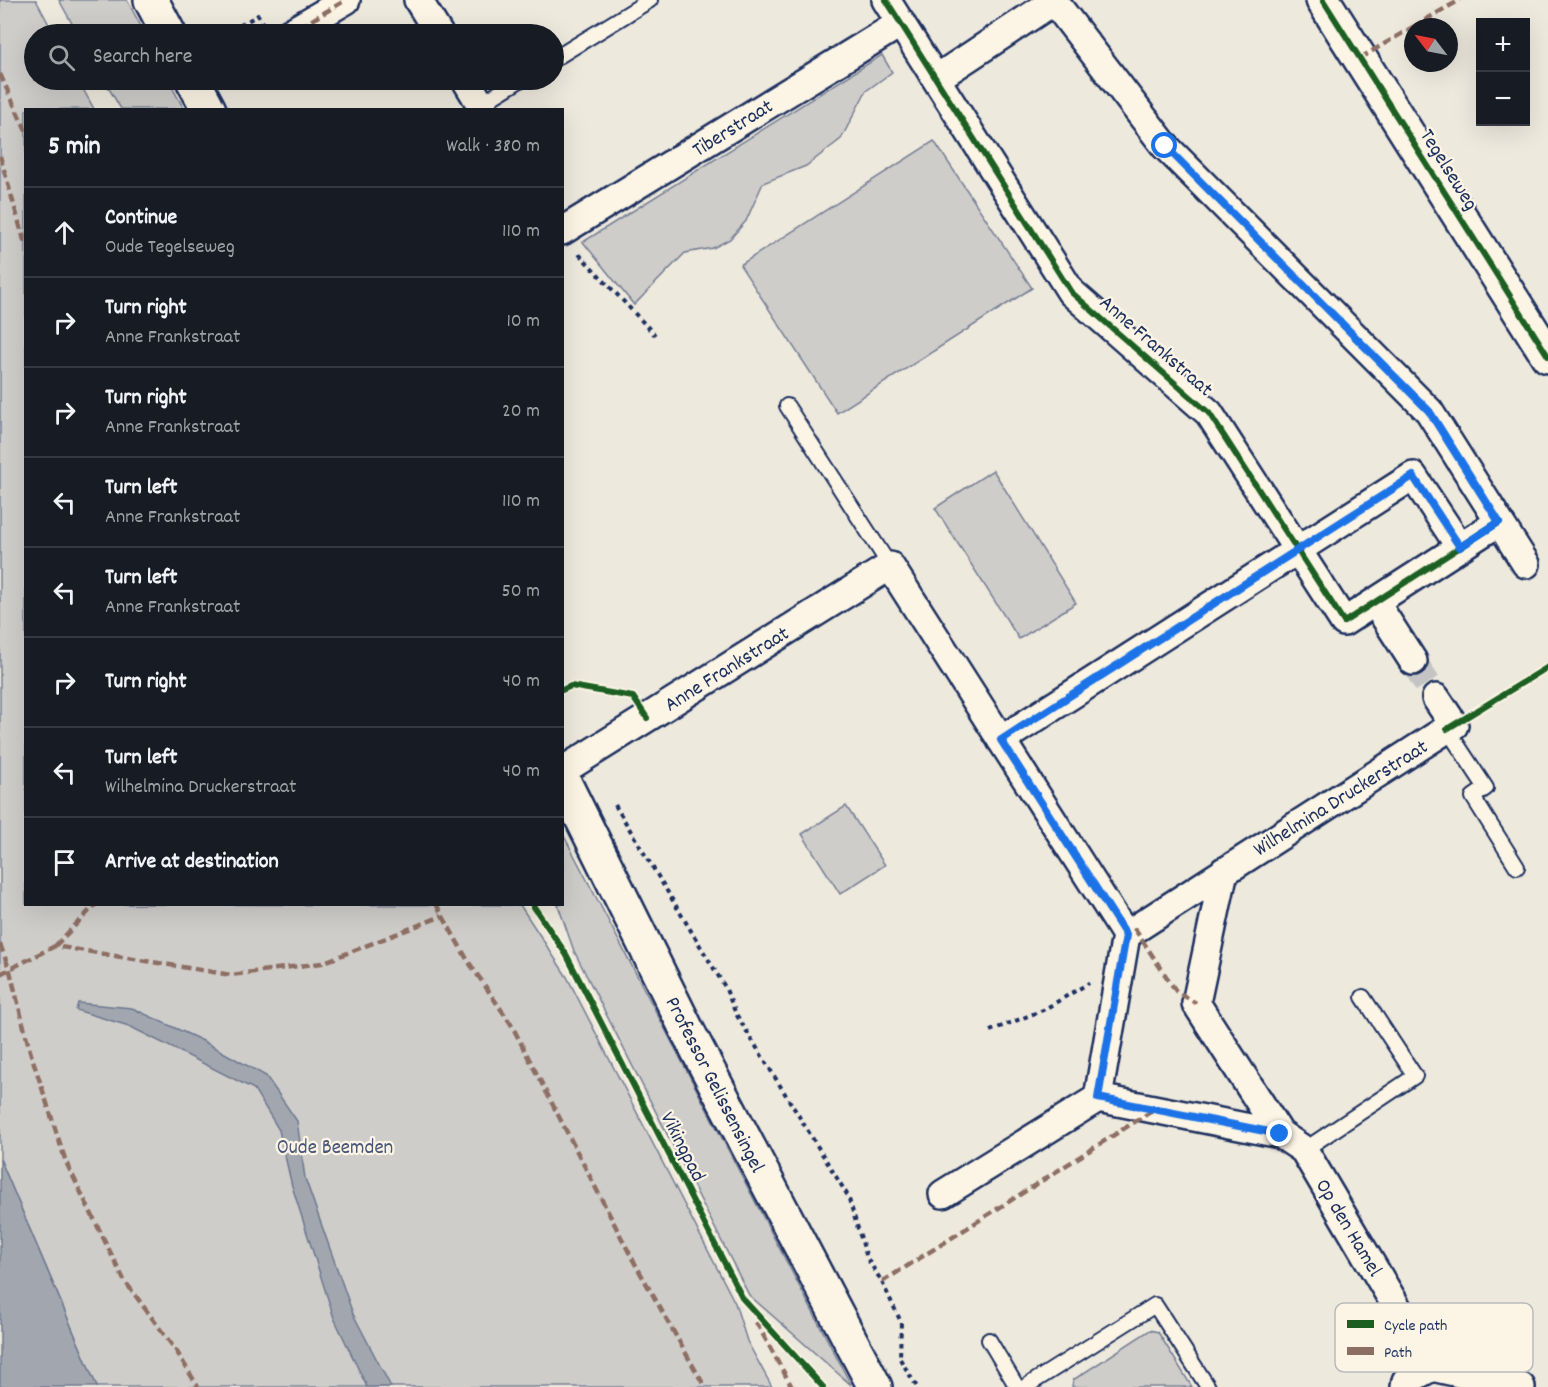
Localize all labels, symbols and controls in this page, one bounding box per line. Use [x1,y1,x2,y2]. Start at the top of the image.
north arrow [1404,18,1458,72]
map controls [1476,18,1530,126]
button: + [1476,18,1530,72]
search box [24,24,564,90]
icon: search [45,41,78,74]
text: Search here [93,42,192,73]
button: − [1476,72,1530,126]
street label: Tiberstraat [687,93,780,166]
street label: Tegelseweg [1411,124,1484,217]
text: 5 min [48,129,101,166]
route start [1151,132,1177,158]
text: Walk · 380 m [446,133,540,161]
text: Continue [105,203,177,234]
icon: ahead [48,216,81,249]
text: 110 m [502,218,540,246]
text: Oude Tegelseweg [105,234,235,262]
street label: Anne Frankstraat [1092,289,1219,405]
text: Turn right [105,293,187,324]
icon: right [48,306,81,339]
text: 10 m [506,308,540,336]
text: Anne Frankstraat [105,324,240,352]
text: Turn right [105,383,187,414]
icon: right [48,396,81,429]
text: 20 m [502,398,540,426]
text: Anne Frankstraat [105,414,240,442]
text: Turn left [105,473,177,504]
icon: left [48,486,81,519]
text: 110 m [502,488,540,516]
text: Anne Frankstraat [105,504,240,532]
text: Turn left [105,563,177,594]
icon: left [48,576,81,609]
text: 50 m [502,578,540,606]
text: Anne Frankstraat [105,594,240,622]
street label: Anne Frankstraat [659,620,796,721]
icon: right [48,666,81,699]
text: Turn right [105,667,187,698]
text: 40 m [502,668,540,696]
street label: Wilhelmina Druckerstraat [1248,733,1435,866]
text: Turn left [105,743,177,774]
icon: left [48,756,81,789]
text: 40 m [502,758,540,786]
text: Wilhelmina Druckerstraat [105,774,296,802]
icon: arrive [48,846,81,879]
text: Arrive at destination [105,847,279,878]
street label: Professor Gelissensingel [656,992,771,1179]
street label: Vikingpad [651,1107,712,1187]
route end [1266,1120,1292,1146]
park label: Oude Beemden [277,1134,393,1164]
street label: Op den Hamel [1306,1174,1388,1283]
legend [1335,1303,1533,1372]
text: Cycle path [1384,1315,1447,1338]
text: Path [1384,1342,1412,1365]

